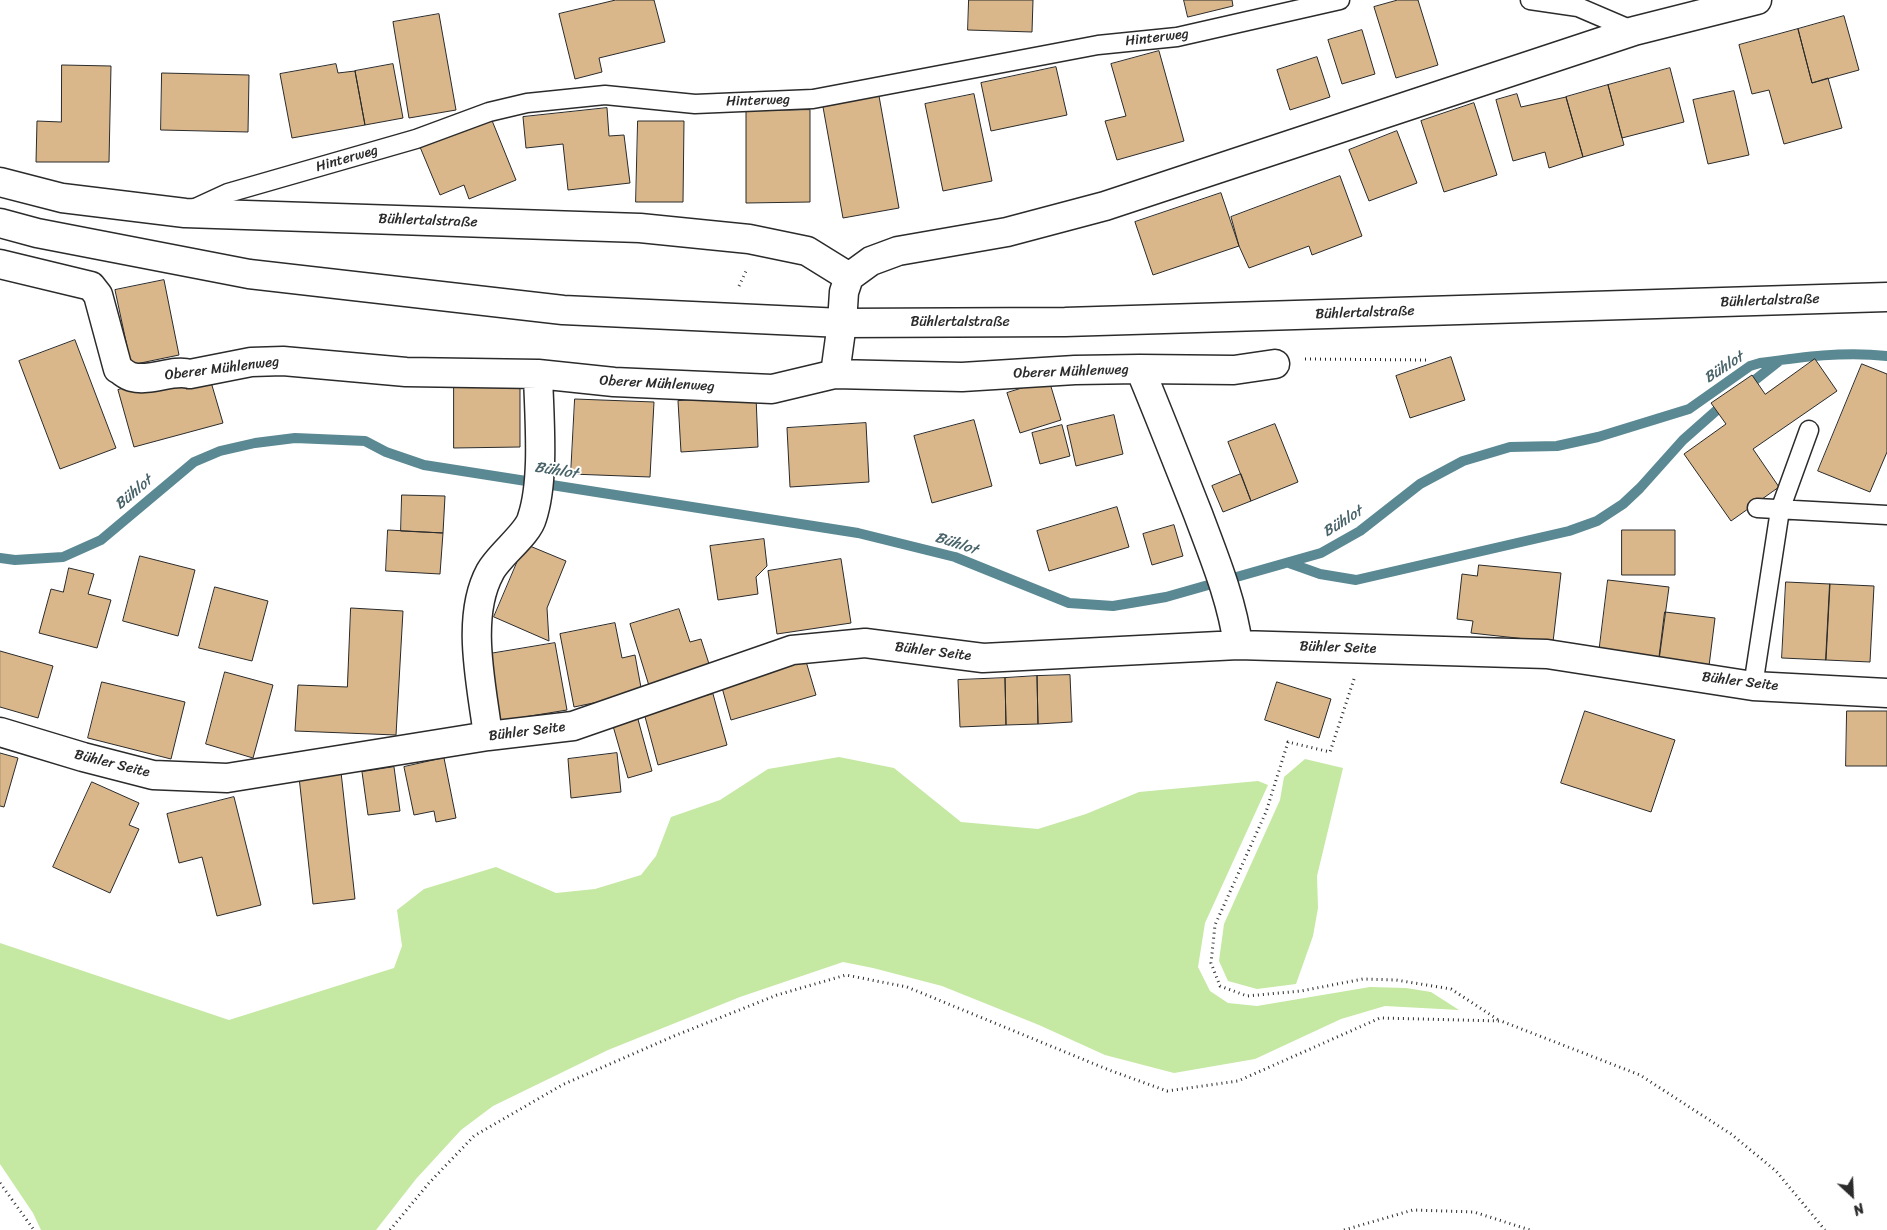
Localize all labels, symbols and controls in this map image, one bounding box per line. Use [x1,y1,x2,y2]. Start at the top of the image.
street label: Hinterweg [1124,26,1190,50]
street label: Hinterweg [726,91,790,111]
street label: Hinterweg [314,142,380,176]
street label: Bühlertalstraße [378,211,478,231]
street label: Bühlertalstraße [1720,291,1820,311]
street label: Bühlertalstraße [1315,303,1415,323]
street label: Bühlertalstraße [910,314,1010,330]
water label: Bühlot [1701,349,1747,387]
street label: Oberer Mühlenweg [164,354,280,384]
street label: Oberer Mühlenweg [1013,362,1129,382]
street label: Oberer Mühlenweg [599,373,715,395]
water label: Bühlot [533,459,579,483]
water label: Bühlot [112,472,156,514]
water label: Bühlot [1320,503,1366,541]
water label: Bühlot [933,529,979,559]
street label: Bühler Seite [1299,638,1377,658]
street label: Bühler Seite [894,639,972,665]
street label: Bühler Seite [1701,669,1779,695]
street label: Bühler Seite [488,719,566,745]
street label: Bühler Seite [73,747,151,781]
north arrow [1827,1170,1877,1220]
text: N [1849,1196,1868,1222]

